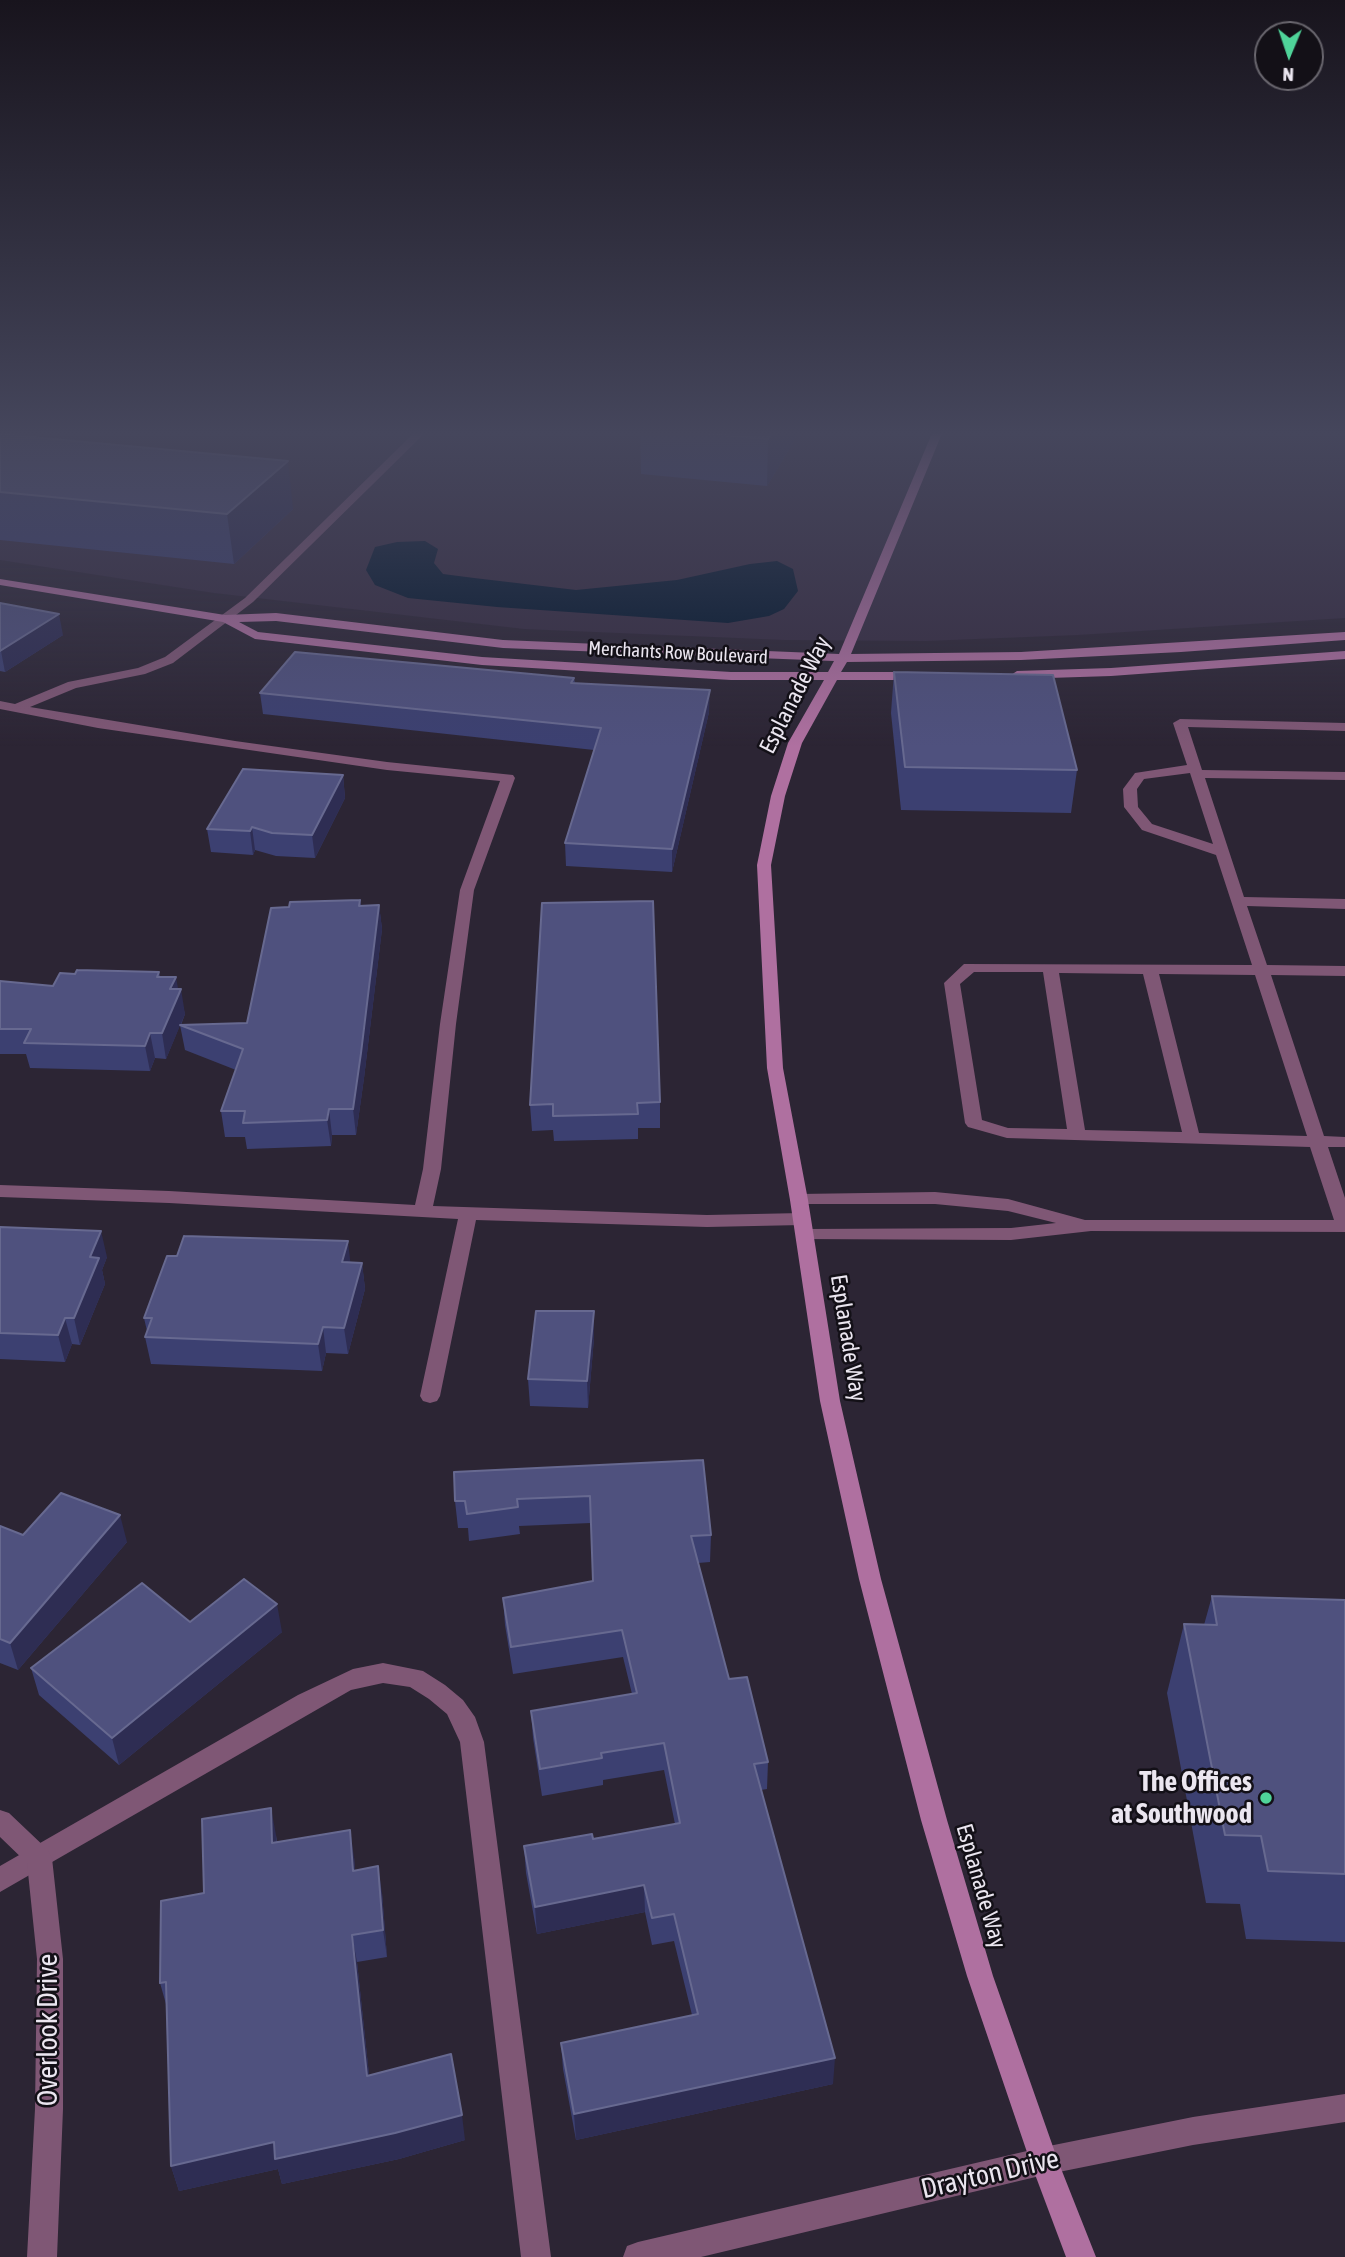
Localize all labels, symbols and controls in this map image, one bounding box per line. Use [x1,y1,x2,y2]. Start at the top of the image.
north arrow [1254,21,1324,91]
text: N [1282,64,1294,86]
street label: Esplanade Way [754,632,836,758]
street label: Merchants Row Boulevard [588,637,768,669]
street label: Esplanade Way [824,1273,872,1403]
place label: The Offices at Southwood [1111,1765,1252,1831]
marker: The Offices at Southwood [1258,1790,1274,1806]
street label: Esplanade Way [950,1821,1012,1951]
street label: Overlook Drive [31,1954,65,2106]
street label: Drayton Drive [918,2142,1062,2206]

